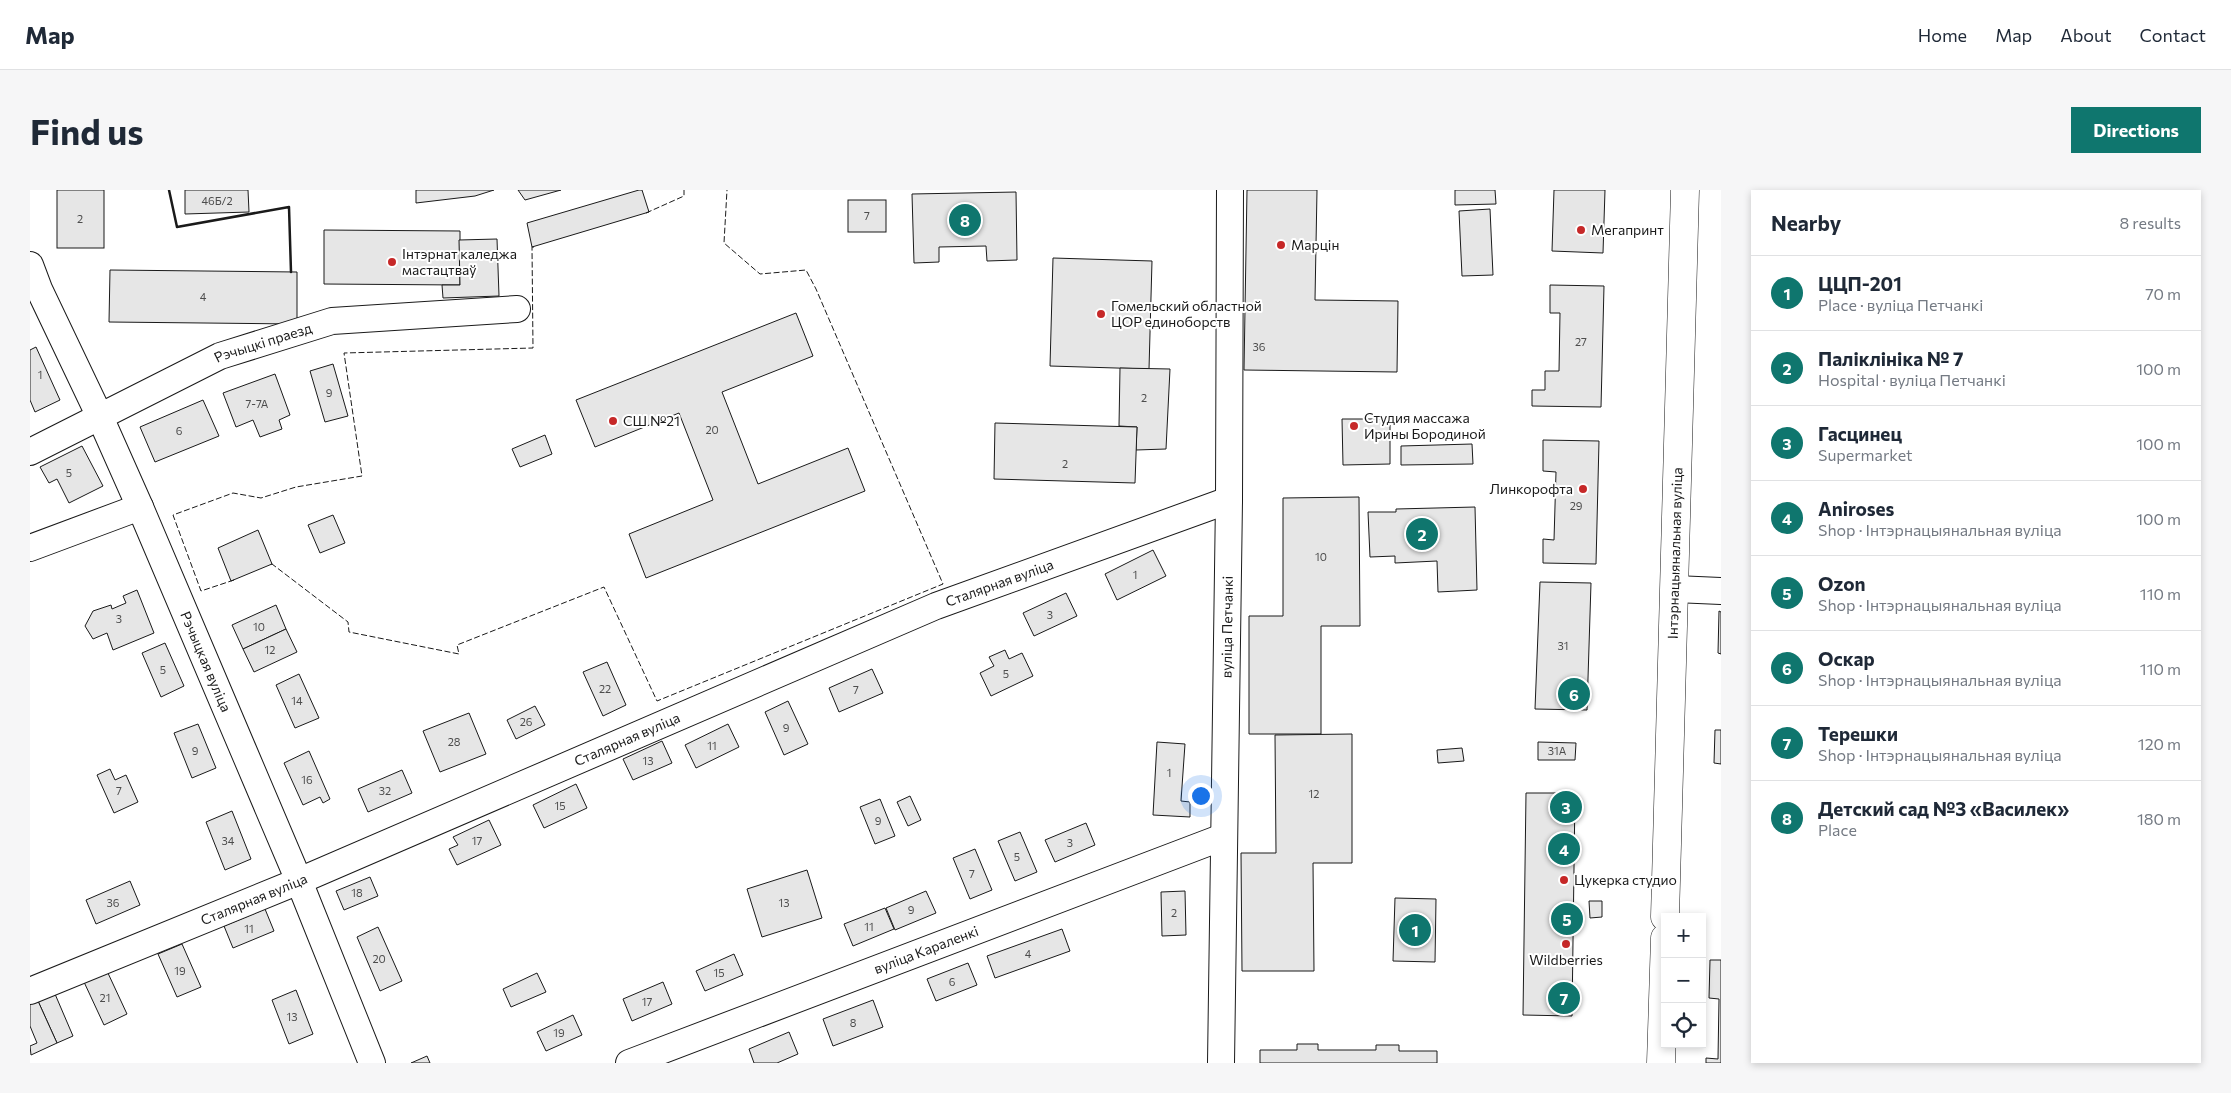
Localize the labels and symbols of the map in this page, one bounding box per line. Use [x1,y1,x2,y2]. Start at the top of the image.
house number: 46Б/2 [201,194,233,207]
pin: 8 [949,201,981,239]
house number: 7 [864,209,870,222]
house number: 2 [77,212,83,225]
place label: Мегапринт [1591,221,1664,238]
marker: Мегапринт [1575,224,1587,236]
place label: Марцін [1291,236,1339,253]
marker: Марцін [1275,239,1287,251]
place label: Інтэрнат каледжа мастацтваў [402,245,517,278]
marker: Інтэрнат каледжа мастацтваў [386,256,398,268]
house number: 4 [200,290,207,303]
place label: Гомельский областной ЦОР единоборств [1111,297,1262,330]
marker: Гомельский областной ЦОР единоборств [1095,308,1107,320]
street label: Рэчыцкі праезд [211,319,314,366]
house number: 27 [1575,335,1587,348]
house number: 36 [1253,340,1266,353]
house number: 1 [38,368,42,381]
house number: 9 [326,386,333,399]
house number: 2 [1141,391,1147,404]
house number: 7-7А [246,397,269,410]
place label: Студия массажа Ирины Бородиной [1364,409,1486,442]
place label: СШ №21 [623,412,680,429]
marker: СШ №21 [607,415,619,427]
marker: Студия массажа Ирины Бородиной [1348,420,1360,432]
house number: 20 [705,423,719,436]
house number: 6 [176,424,183,437]
house number: 2 [1062,457,1068,470]
house number: 5 [66,466,72,479]
street label: Інтэрнацыянальная вуліца [1664,467,1685,639]
place label: Линкорофта [1490,480,1573,497]
marker: Линкорофта [1577,483,1589,495]
house number: 29 [1570,499,1583,512]
pin: 2 [1406,515,1438,553]
house number: 10 [1315,550,1327,563]
street label: Сталярная вуліца [943,555,1056,610]
house number: 1 [1133,568,1137,581]
street label: вуліца Петчанкі [1217,576,1236,678]
house number: 3 [1047,608,1053,621]
street label: Рэчыцкая вуліца [177,609,235,714]
house number: 3 [116,612,122,625]
house number: 10 [253,620,265,633]
house number: 31 [1558,639,1568,652]
house number: 12 [265,643,275,656]
house number: 5 [160,663,166,676]
house number: 5 [1003,667,1009,680]
pin: 6 [1558,675,1590,713]
house number: 22 [599,682,611,695]
house number: 7 [853,683,859,696]
house number: 14 [291,694,303,707]
street label: Сталярная вуліца [571,709,682,769]
house number: 26 [520,715,533,728]
house number: 9 [783,721,790,734]
house number: 28 [448,735,461,748]
house number: 11 [707,739,717,752]
house number: 9 [192,744,199,757]
house number: 31А [1548,744,1567,757]
house number: 13 [643,754,653,767]
house number: 1 [1167,766,1171,779]
house number: 16 [301,773,313,786]
your location [1188,783,1214,809]
house number: 7 [116,784,122,797]
house number: 32 [379,784,391,797]
house number: 12 [1309,787,1319,800]
pin: 3 [1550,788,1582,826]
house number: 15 [554,799,566,812]
house number: 9 [875,814,882,827]
pin: 4 [1548,830,1580,868]
house number: 34 [222,834,235,847]
house number: 17 [472,834,482,847]
house number: 3 [1067,836,1073,849]
house number: 5 [1014,850,1020,863]
house number: 7 [969,867,975,880]
street label: Сталярная вуліца [198,870,310,928]
place label: Цукерка студио [1574,871,1677,888]
marker: Цукерка студио [1558,874,1570,886]
house number: 18 [351,886,363,899]
house number: 36 [107,896,120,909]
house number: 13 [779,896,789,909]
pin: 5 [1551,900,1583,938]
house number: 9 [908,903,915,916]
house number: 2 [1171,906,1177,919]
pin: 1 [1399,911,1431,949]
house number: 11 [864,920,874,933]
house number: 11 [244,922,254,935]
street label: вуліца Караленкі [871,922,981,977]
marker: Wildberries [1560,938,1572,950]
house number: 4 [1025,947,1032,960]
place label: Wildberries [1529,951,1603,968]
house number: 20 [372,952,386,965]
house number: 19 [174,964,186,977]
house number: 15 [713,966,725,979]
house number: 6 [949,975,956,988]
pin: 7 [1548,979,1580,1017]
house number: 21 [100,991,110,1004]
house number: 17 [642,995,652,1008]
house number: 13 [287,1010,297,1023]
house number: 8 [850,1016,857,1029]
house number: 19 [553,1026,565,1039]

